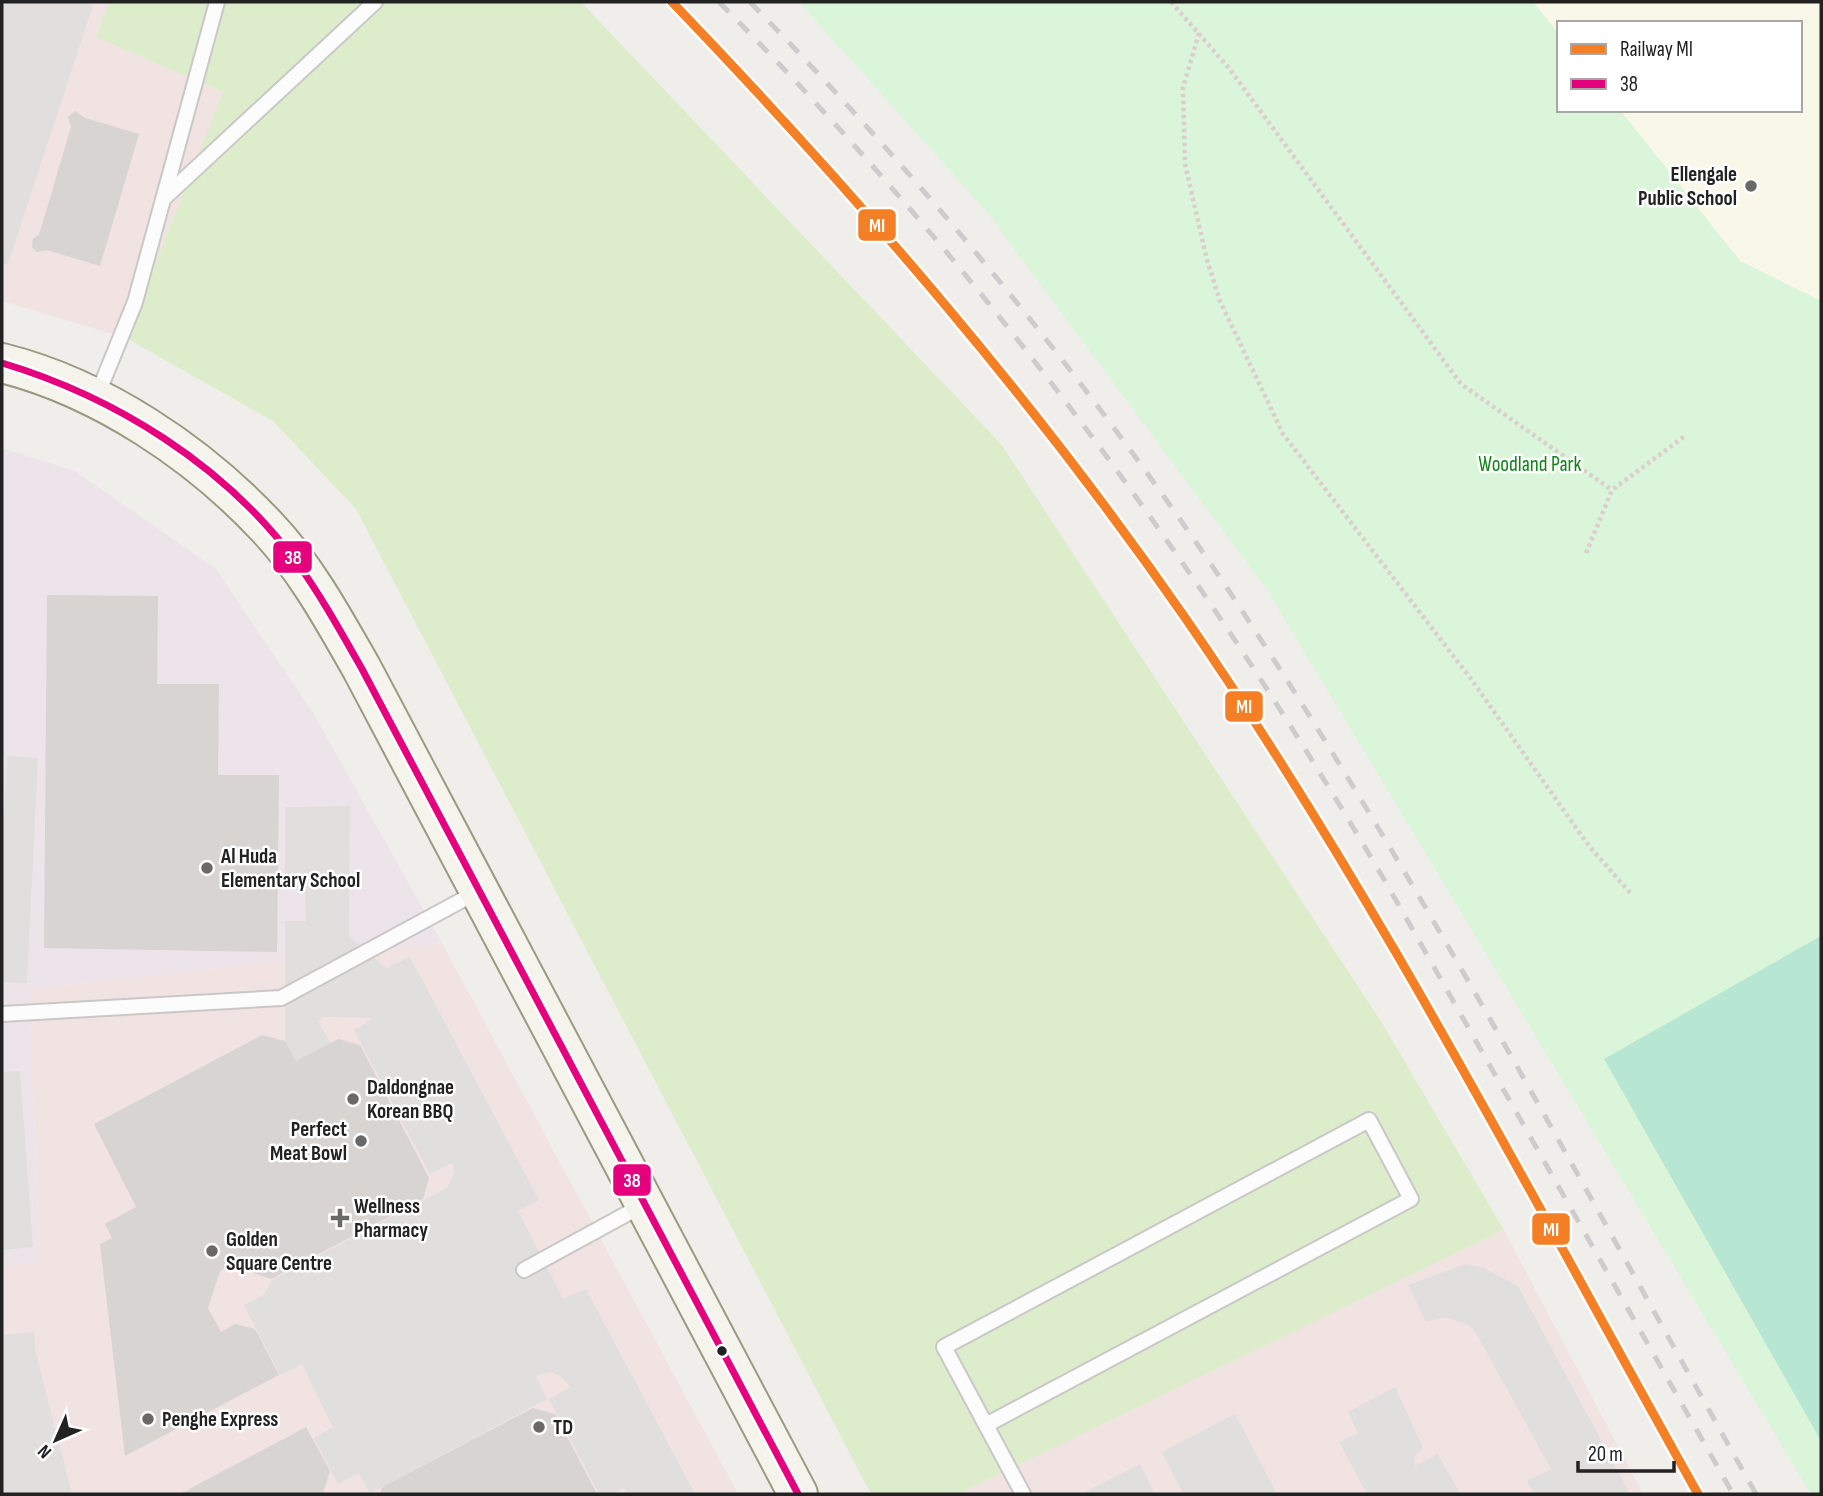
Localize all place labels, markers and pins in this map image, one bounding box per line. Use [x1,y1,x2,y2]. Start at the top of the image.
place label: Ellengale Public School [1638,162,1737,211]
marker: Ellengale Public School [1743,178,1759,194]
place label: Al Huda Elementary School [220,844,360,893]
marker: Al Huda Elementary School [199,860,215,876]
place label: Daldongnae Korean BBQ [367,1075,454,1124]
marker: Daldongnae Korean BBQ [345,1091,361,1107]
place label: Perfect Meat Bowl [270,1117,347,1166]
marker: Perfect Meat Bowl [353,1133,369,1149]
place label: Wellness Pharmacy [354,1194,428,1243]
marker: Wellness Pharmacy [332,1210,348,1226]
place label: Golden Square Centre [226,1227,332,1276]
marker: Golden Square Centre [204,1243,220,1259]
unlabelled marker [715,1344,729,1358]
place label: Penghe Express [162,1407,278,1432]
marker: Penghe Express [140,1411,156,1427]
place label: TD [553,1415,573,1440]
marker: TD [531,1419,547,1435]

